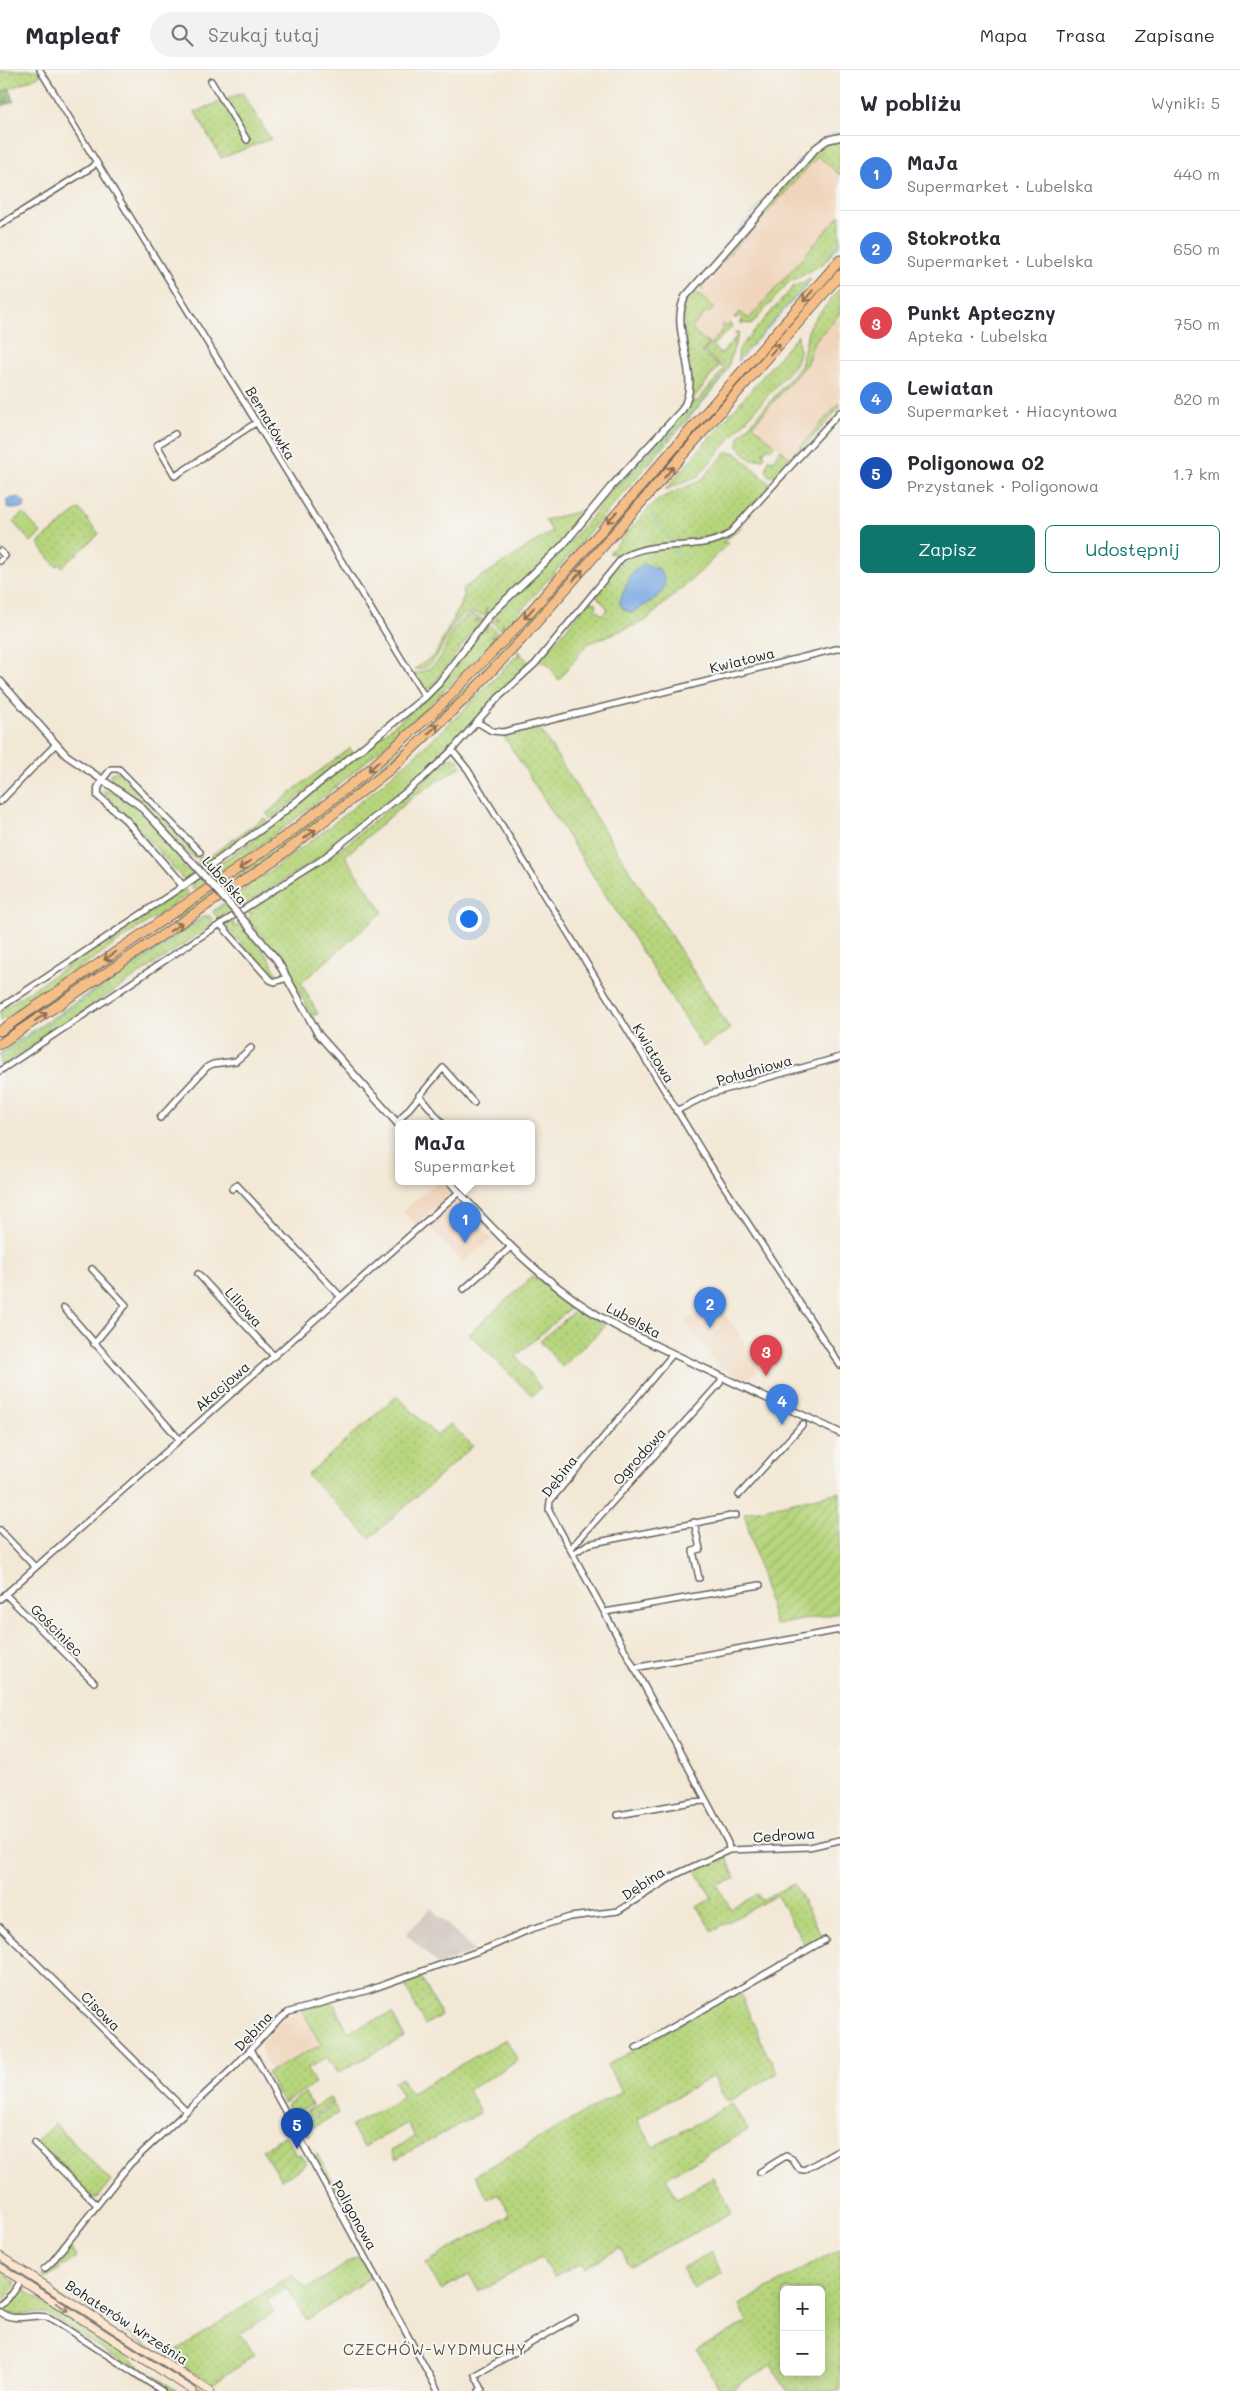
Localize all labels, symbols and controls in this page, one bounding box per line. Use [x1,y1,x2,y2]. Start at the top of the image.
search box [150,12,500,57]
text: Mapleaf [25,19,120,50]
icon: search [168,21,196,49]
text: Szukaj tutaj [208,22,319,47]
text: Mapa [980,23,1028,47]
text: Trasa [1056,23,1106,47]
text: Zapisane [1134,23,1215,47]
text: W pobliżu [860,89,961,116]
text: Wyniki: 5 [1151,92,1220,113]
text: MaJa [907,150,958,175]
text: 1 [872,163,880,184]
text: 440 m [1173,163,1220,184]
text: Supermarket · Lubelska [907,175,1094,196]
text: Stokrotka [907,225,1001,250]
text: 2 [872,238,880,259]
text: 650 m [1173,238,1220,259]
text: Supermarket · Lubelska [907,250,1094,271]
one-way arrow [802,290,814,303]
text: Punkt Apteczny [907,300,1056,325]
text: 3 [871,313,881,334]
text: 750 m [1174,313,1220,334]
text: Apteka · Lubelska [907,325,1048,346]
one-way arrow [770,342,781,355]
text: Lewiatan [907,375,993,400]
street label: Bernatówka [242,383,300,463]
text: 4 [871,388,881,409]
text: 820 m [1174,388,1220,409]
text: Supermarket · Hiacyntowa [907,400,1118,421]
text: Poligonowa 02 [907,450,1044,475]
text: 5 [871,463,881,484]
text: 1.7 km [1173,463,1220,484]
one-way arrow [663,465,674,478]
text: Przystanek · Poligonowa [907,475,1099,496]
one-way arrow [607,511,618,524]
button: Zapisz [860,525,1035,573]
button: Udostępnij [1045,525,1220,573]
one-way arrow [572,569,583,582]
one-way arrow [524,606,535,619]
street label: Kwiatowa [707,643,777,677]
one-way arrow [427,723,440,735]
one-way arrow [367,760,380,772]
one-way arrow [303,829,316,840]
street label: Lubelska [198,852,252,908]
one-way arrow [238,860,252,870]
your location [456,906,482,932]
one-way arrow [169,922,183,932]
one-way arrow [104,951,118,961]
one-way arrow [34,1012,48,1022]
street label: Kwiatowa [629,1020,679,1086]
street label: Południowa [714,1050,794,1090]
popup [395,1120,535,1185]
text: MaJa [414,1130,465,1155]
text: Supermarket [414,1155,516,1176]
pin: 1 [449,1202,481,1243]
street label: Liliowa [221,1283,267,1331]
pin: 2 [694,1287,726,1328]
street label: Lubelska [603,1298,665,1342]
pin: 3 [750,1335,782,1376]
street label: Akacjowa [191,1357,253,1415]
pin: 4 [766,1384,798,1425]
street label: Ogrodowa [608,1423,670,1489]
street label: Dębina [537,1451,581,1501]
street label: Gościniec [27,1600,87,1660]
street label: Cedrowa [752,1823,816,1847]
street label: Dębina [618,1862,668,1904]
street label: Cisowa [77,1987,125,2035]
street label: Dębina [230,2007,276,2055]
pin: 5 [281,2108,313,2149]
street label: Poligonowa [328,2177,382,2253]
street label: Bohaterów Września [62,2275,192,2369]
map controls [780,2286,825,2376]
button: + [780,2286,825,2331]
one-way arrow [55,2302,69,2312]
button: − [780,2331,825,2376]
district label: CZECHÓW-WYDMUCHY [343,2339,527,2359]

